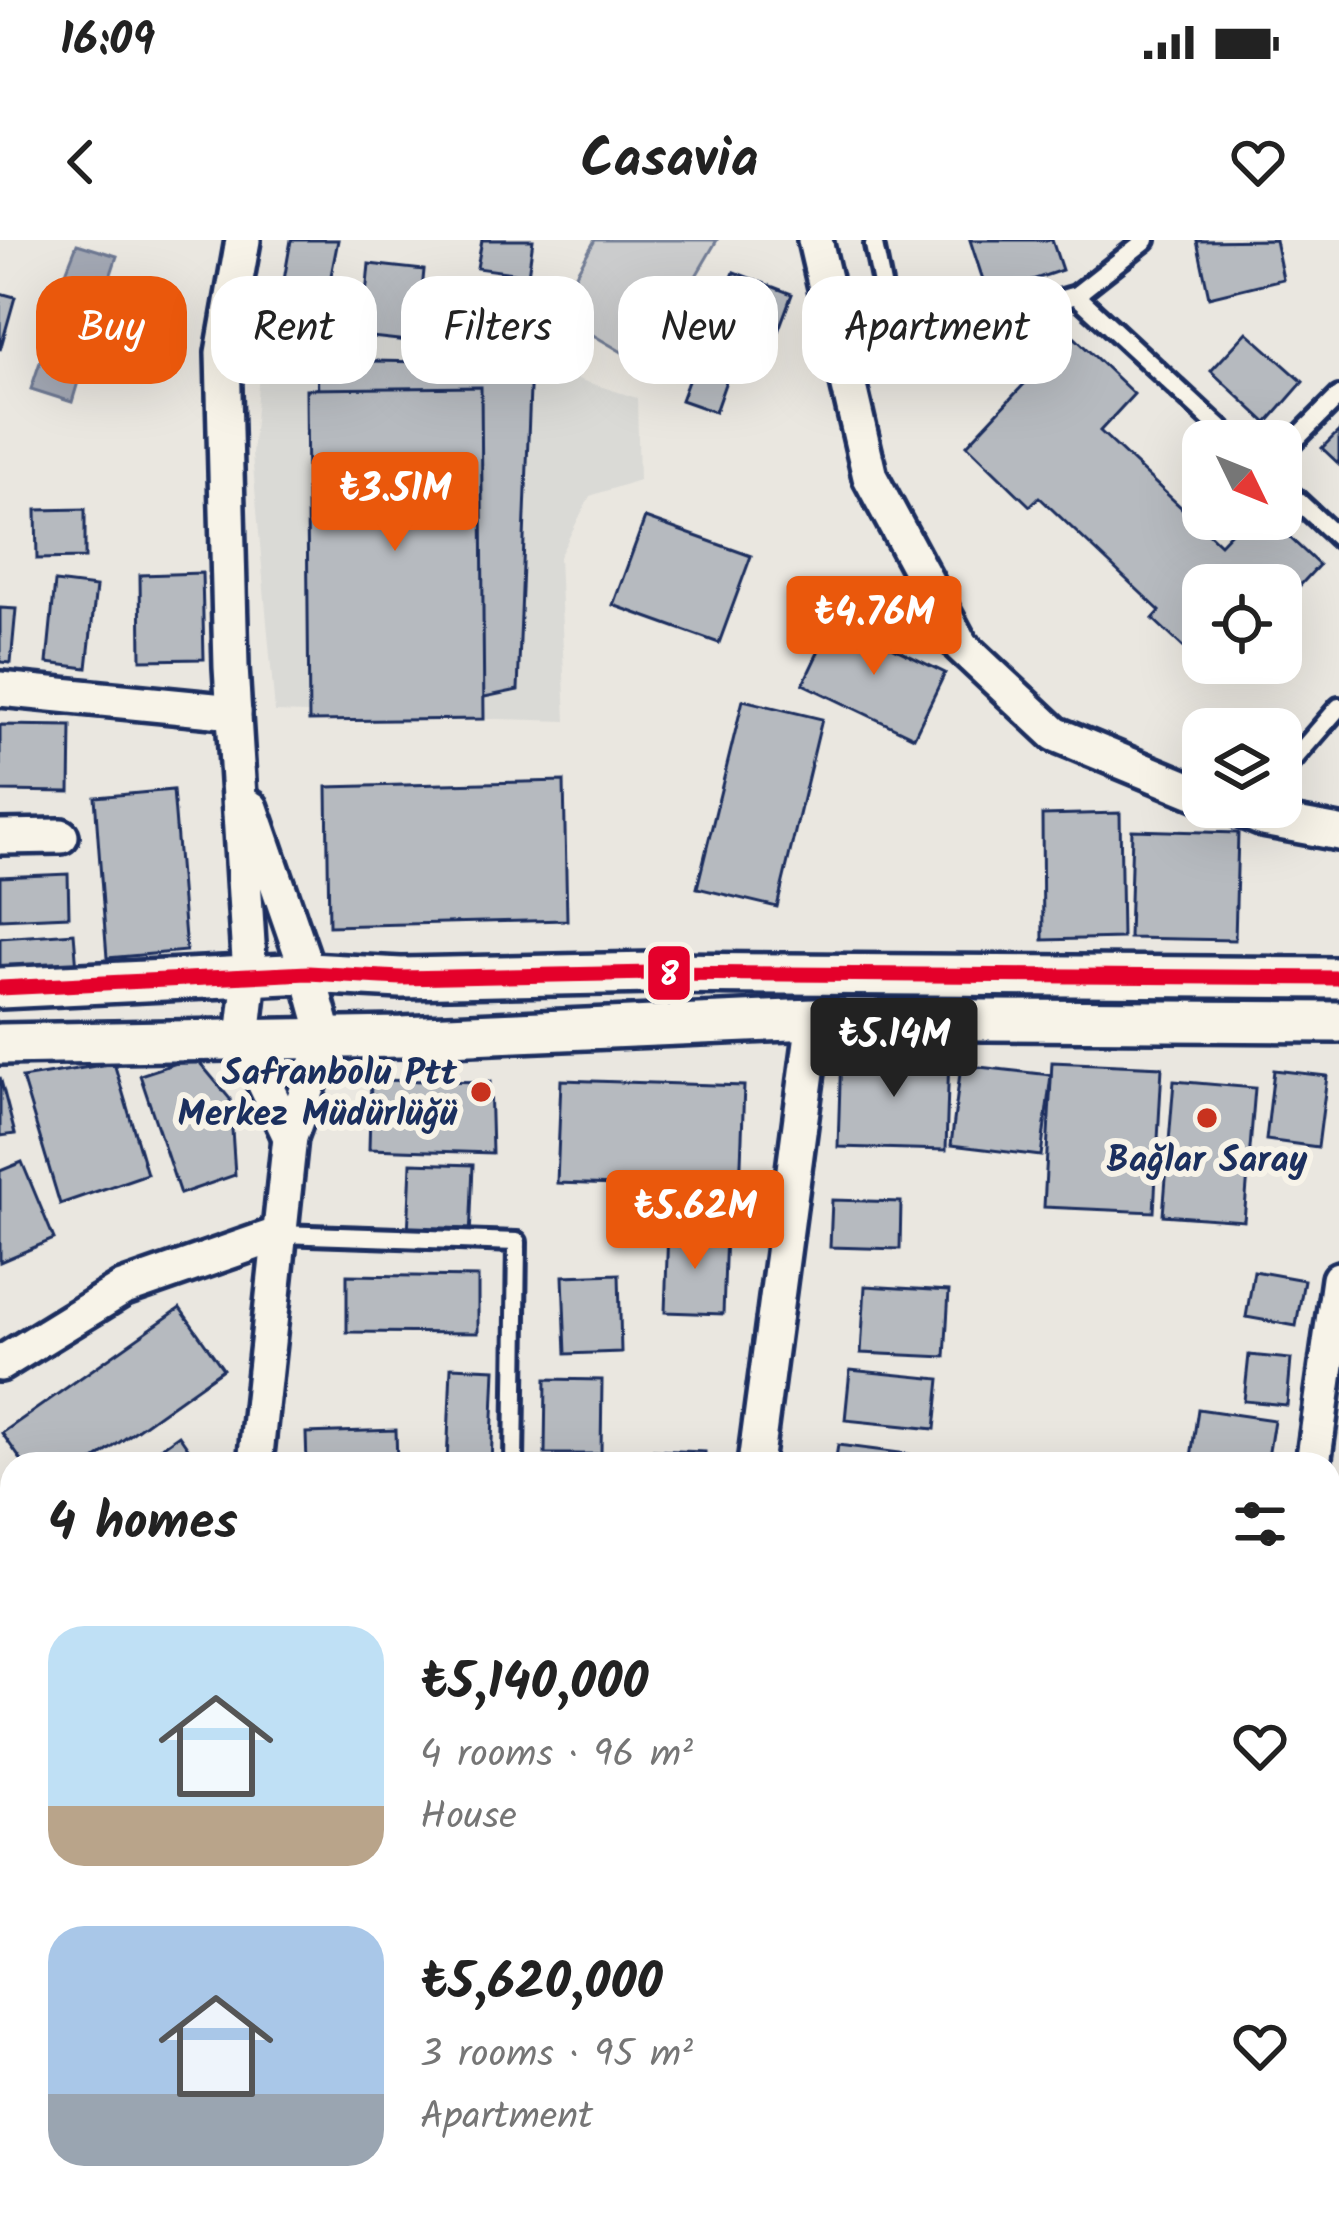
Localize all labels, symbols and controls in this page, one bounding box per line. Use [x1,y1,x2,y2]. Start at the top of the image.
text: 16:09 [60,6,155,78]
text: Casavia [581,119,758,205]
icon: back [48,129,114,195]
icon: heart [1225,129,1291,195]
chip: Buy [36,276,187,384]
chip: Rent [211,276,377,384]
chip: Filters [401,276,594,384]
chip: New [618,276,778,384]
chip: Apartment [802,276,1072,384]
north arrow [1182,420,1302,540]
map controls [1182,420,1302,828]
pin: ₺3.51M [297,452,493,554]
text: ₺3.51M [338,460,452,522]
button: locate [1182,564,1302,684]
pin: ₺4.76M [776,576,972,678]
text: ₺4.76M [813,584,935,646]
button: layers [1182,708,1302,828]
line badge: 8 [646,944,692,1002]
text: 8 [659,950,679,1003]
pin: ₺5.14M [796,998,992,1100]
text: ₺5.14M [837,1006,951,1068]
place label: Safranbolu Ptt Merkez Müdürlüğü [178,1046,458,1144]
marker: Safranbolu Ptt Merkez Müdürlüğü [468,1079,494,1105]
marker: Bağlar Saray [1194,1105,1220,1131]
place label: Bağlar Saray [1107,1133,1308,1190]
pin: ₺5.62M [597,1170,793,1272]
text: ₺5.62M [633,1178,757,1240]
text: 4 homes [48,1484,238,1565]
icon: filters [1227,1491,1293,1557]
text: ₺5,140,000 [420,1644,649,1725]
icon: home [144,1674,288,1818]
icon: heart [1227,1713,1293,1779]
text: 4 rooms · 96 m² [420,1725,693,1787]
text: House [420,1787,517,1849]
text: ₺5,620,000 [420,1944,663,2025]
icon: home [144,1974,288,2118]
icon: heart [1227,2013,1293,2079]
text: 3 rooms · 95 m² [420,2025,693,2087]
text: Apartment [420,2087,593,2149]

